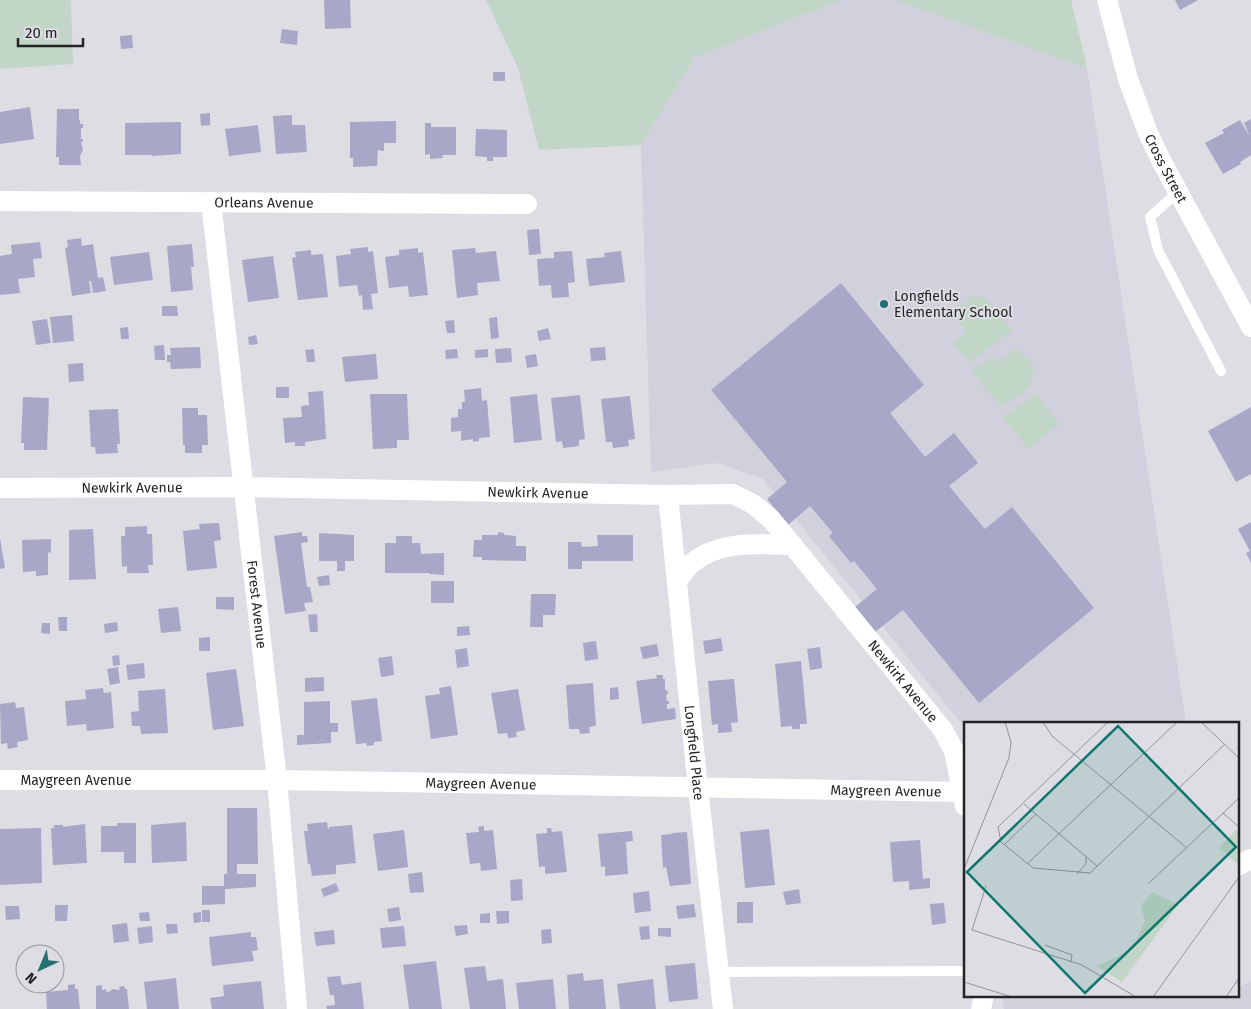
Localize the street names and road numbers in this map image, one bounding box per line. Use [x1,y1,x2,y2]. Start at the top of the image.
street label: Cross Street [1141,131,1191,207]
street label: Orleans Avenue [214,194,314,212]
street label: Newkirk Avenue [81,479,183,497]
street label: Newkirk Avenue [487,484,589,502]
street label: Forest Avenue [243,559,270,650]
street label: Newkirk Avenue [864,637,941,726]
street label: Longfield Place [681,704,707,801]
street label: Maygreen Avenue [20,772,132,789]
street label: Maygreen Avenue [425,775,537,794]
street label: Maygreen Avenue [830,782,942,801]

